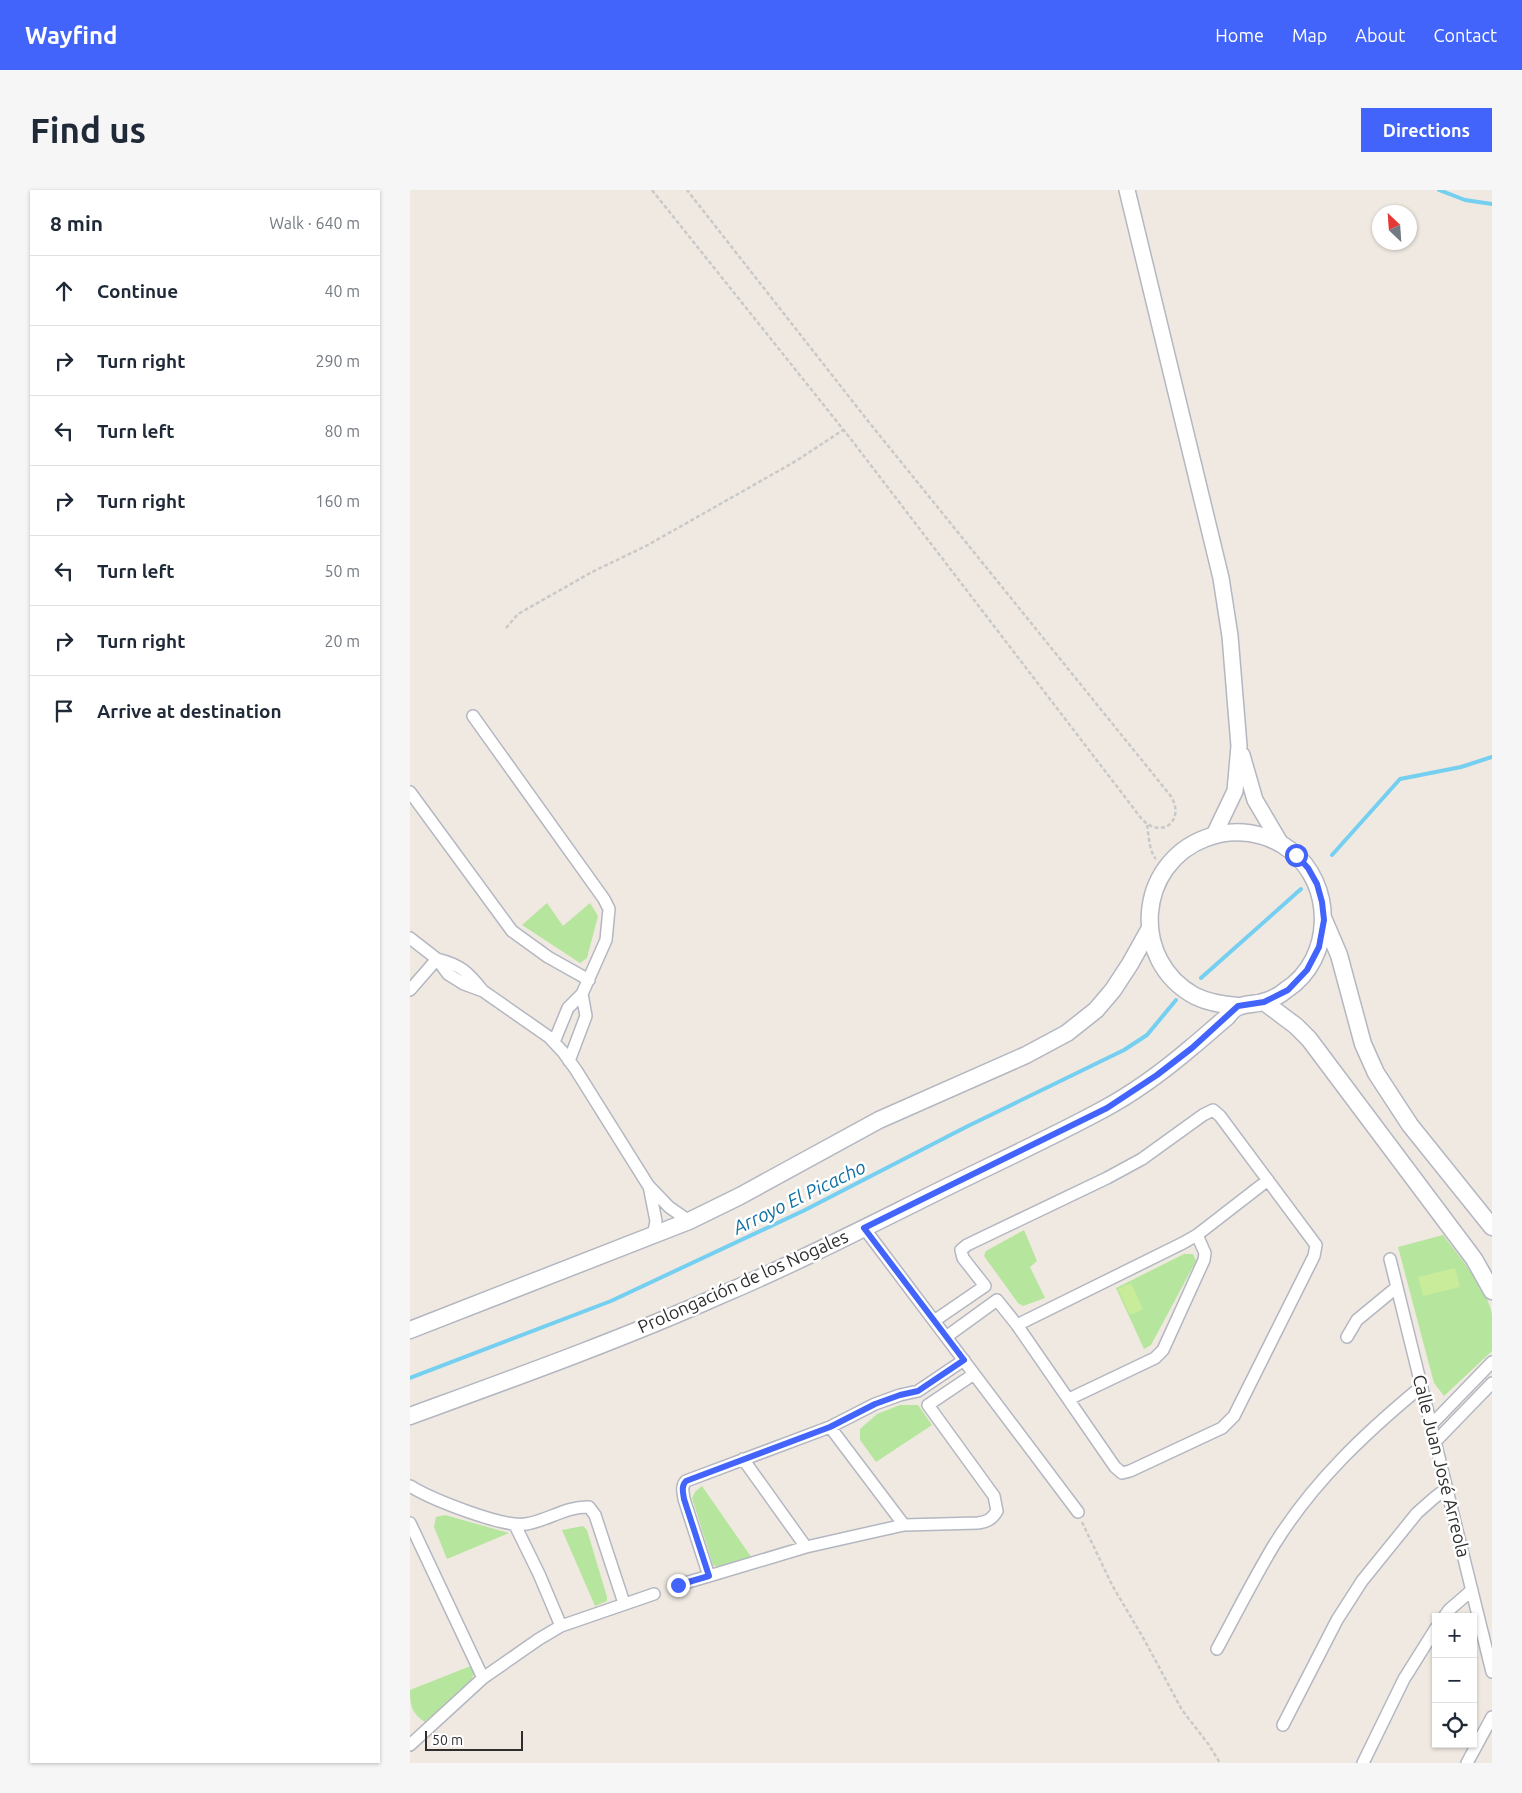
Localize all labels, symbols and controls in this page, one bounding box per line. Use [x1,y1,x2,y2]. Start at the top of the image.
text: Wayfind [25,22,117,49]
text: Home [1215,25,1264,45]
text: Map [1292,25,1327,45]
text: About [1355,25,1405,45]
text: Contact [1433,25,1497,45]
button: Directions [1361,108,1492,152]
text: Find us [30,110,146,150]
north arrow [1372,205,1417,250]
text: 8 min [50,211,103,235]
text: Walk · 640 m [269,214,360,232]
icon: ahead [50,277,78,305]
text: Continue [97,280,178,302]
text: 40 m [324,282,360,300]
icon: right [50,347,78,375]
text: Turn right [97,350,185,372]
text: 290 m [315,352,360,370]
icon: left [50,417,78,445]
text: Turn left [97,420,175,442]
text: 80 m [324,422,360,440]
icon: right [50,487,78,515]
text: Turn right [97,490,185,512]
text: 160 m [315,492,360,510]
icon: left [50,557,78,585]
text: Turn left [97,560,175,582]
text: 50 m [324,562,360,580]
icon: right [50,627,78,655]
text: Turn right [97,630,185,652]
text: 20 m [324,632,360,650]
icon: arrive [50,697,78,725]
text: Arrive at destination [97,700,282,722]
route start [1285,844,1308,867]
water label: Arroyo El Picacho [728,1155,869,1239]
street label: Prolongación de los Nogales [634,1225,851,1337]
street label: Calle Juan José Arreola [1410,1372,1474,1559]
route end [667,1574,690,1597]
map controls [1432,1613,1477,1748]
button: + [1432,1613,1477,1658]
button: − [1432,1658,1477,1703]
button: locate [1432,1703,1477,1748]
scale bar [425,1728,522,1751]
text: 50 m [432,1732,463,1748]

